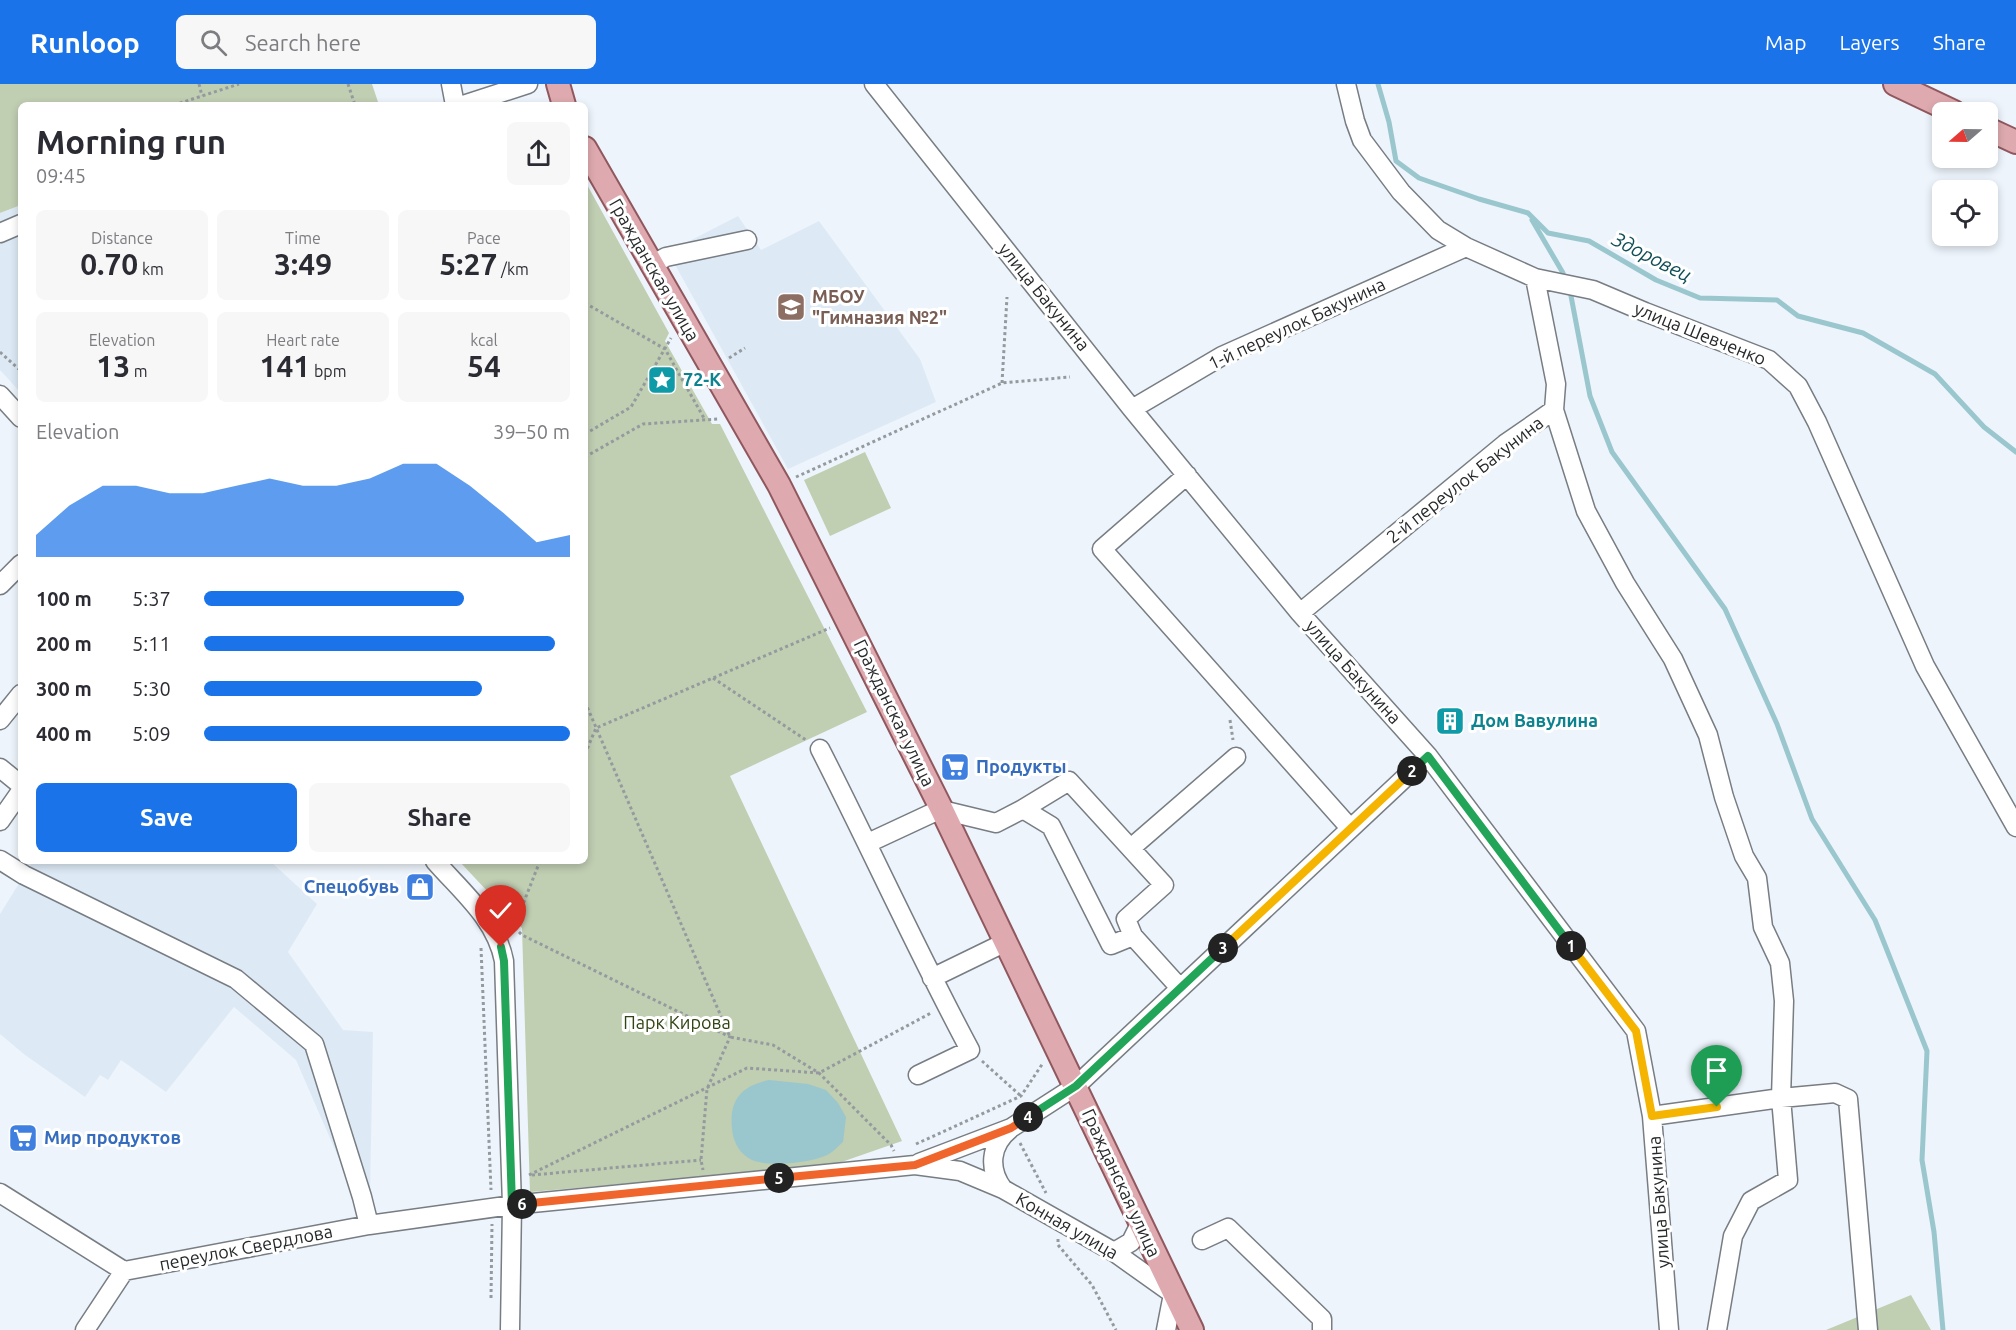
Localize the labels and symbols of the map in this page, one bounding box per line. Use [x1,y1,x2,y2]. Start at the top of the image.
north arrow [1932,102,1998,168]
street label: Гражданская улица [606,195,704,344]
water label: Здоровец [1608,226,1696,286]
street label: улица Бакунина [995,239,1094,354]
street label: 1-й переулок Бакунина [1205,273,1388,373]
place label: МБОУ "Гимназия №2" [812,286,947,327]
school or university icon: МБОУ "Гимназия №2" [775,291,807,323]
street label: улица Шевченко [1632,298,1769,369]
place icon: 72-К [646,364,678,396]
place label: 72-К [683,369,721,389]
street label: 2-й переулок Бакунина [1382,412,1547,546]
street label: улица Бакунина [1302,615,1406,727]
street label: Гражданская улица [851,636,939,789]
building icon: Дом Вавулина [1434,705,1466,737]
place label: Дом Вавулина [1471,710,1598,730]
supermarket icon: Продукты [939,751,971,783]
place label: Продукты [976,756,1066,776]
pin: 2 [1397,756,1427,786]
shop icon: Спецобувь [404,871,436,903]
place label: Спецобувь [304,876,399,896]
pin [475,885,526,947]
pin: 1 [1556,931,1586,961]
pin: 3 [1208,933,1238,963]
park label: Парк Кирова [623,1012,731,1032]
pin [1691,1045,1742,1107]
pin: 4 [1013,1102,1043,1132]
street label: Гражданская улица [1079,1105,1165,1260]
supermarket icon: Мир продуктов [7,1122,39,1154]
place label: Мир продуктов [44,1127,181,1147]
street label: улица Бакунина [1643,1135,1673,1269]
pin: 5 [764,1163,794,1193]
street label: Конная улица [1013,1188,1122,1262]
pin: 6 [507,1189,537,1219]
street label: переулок Свердлова [157,1220,334,1274]

